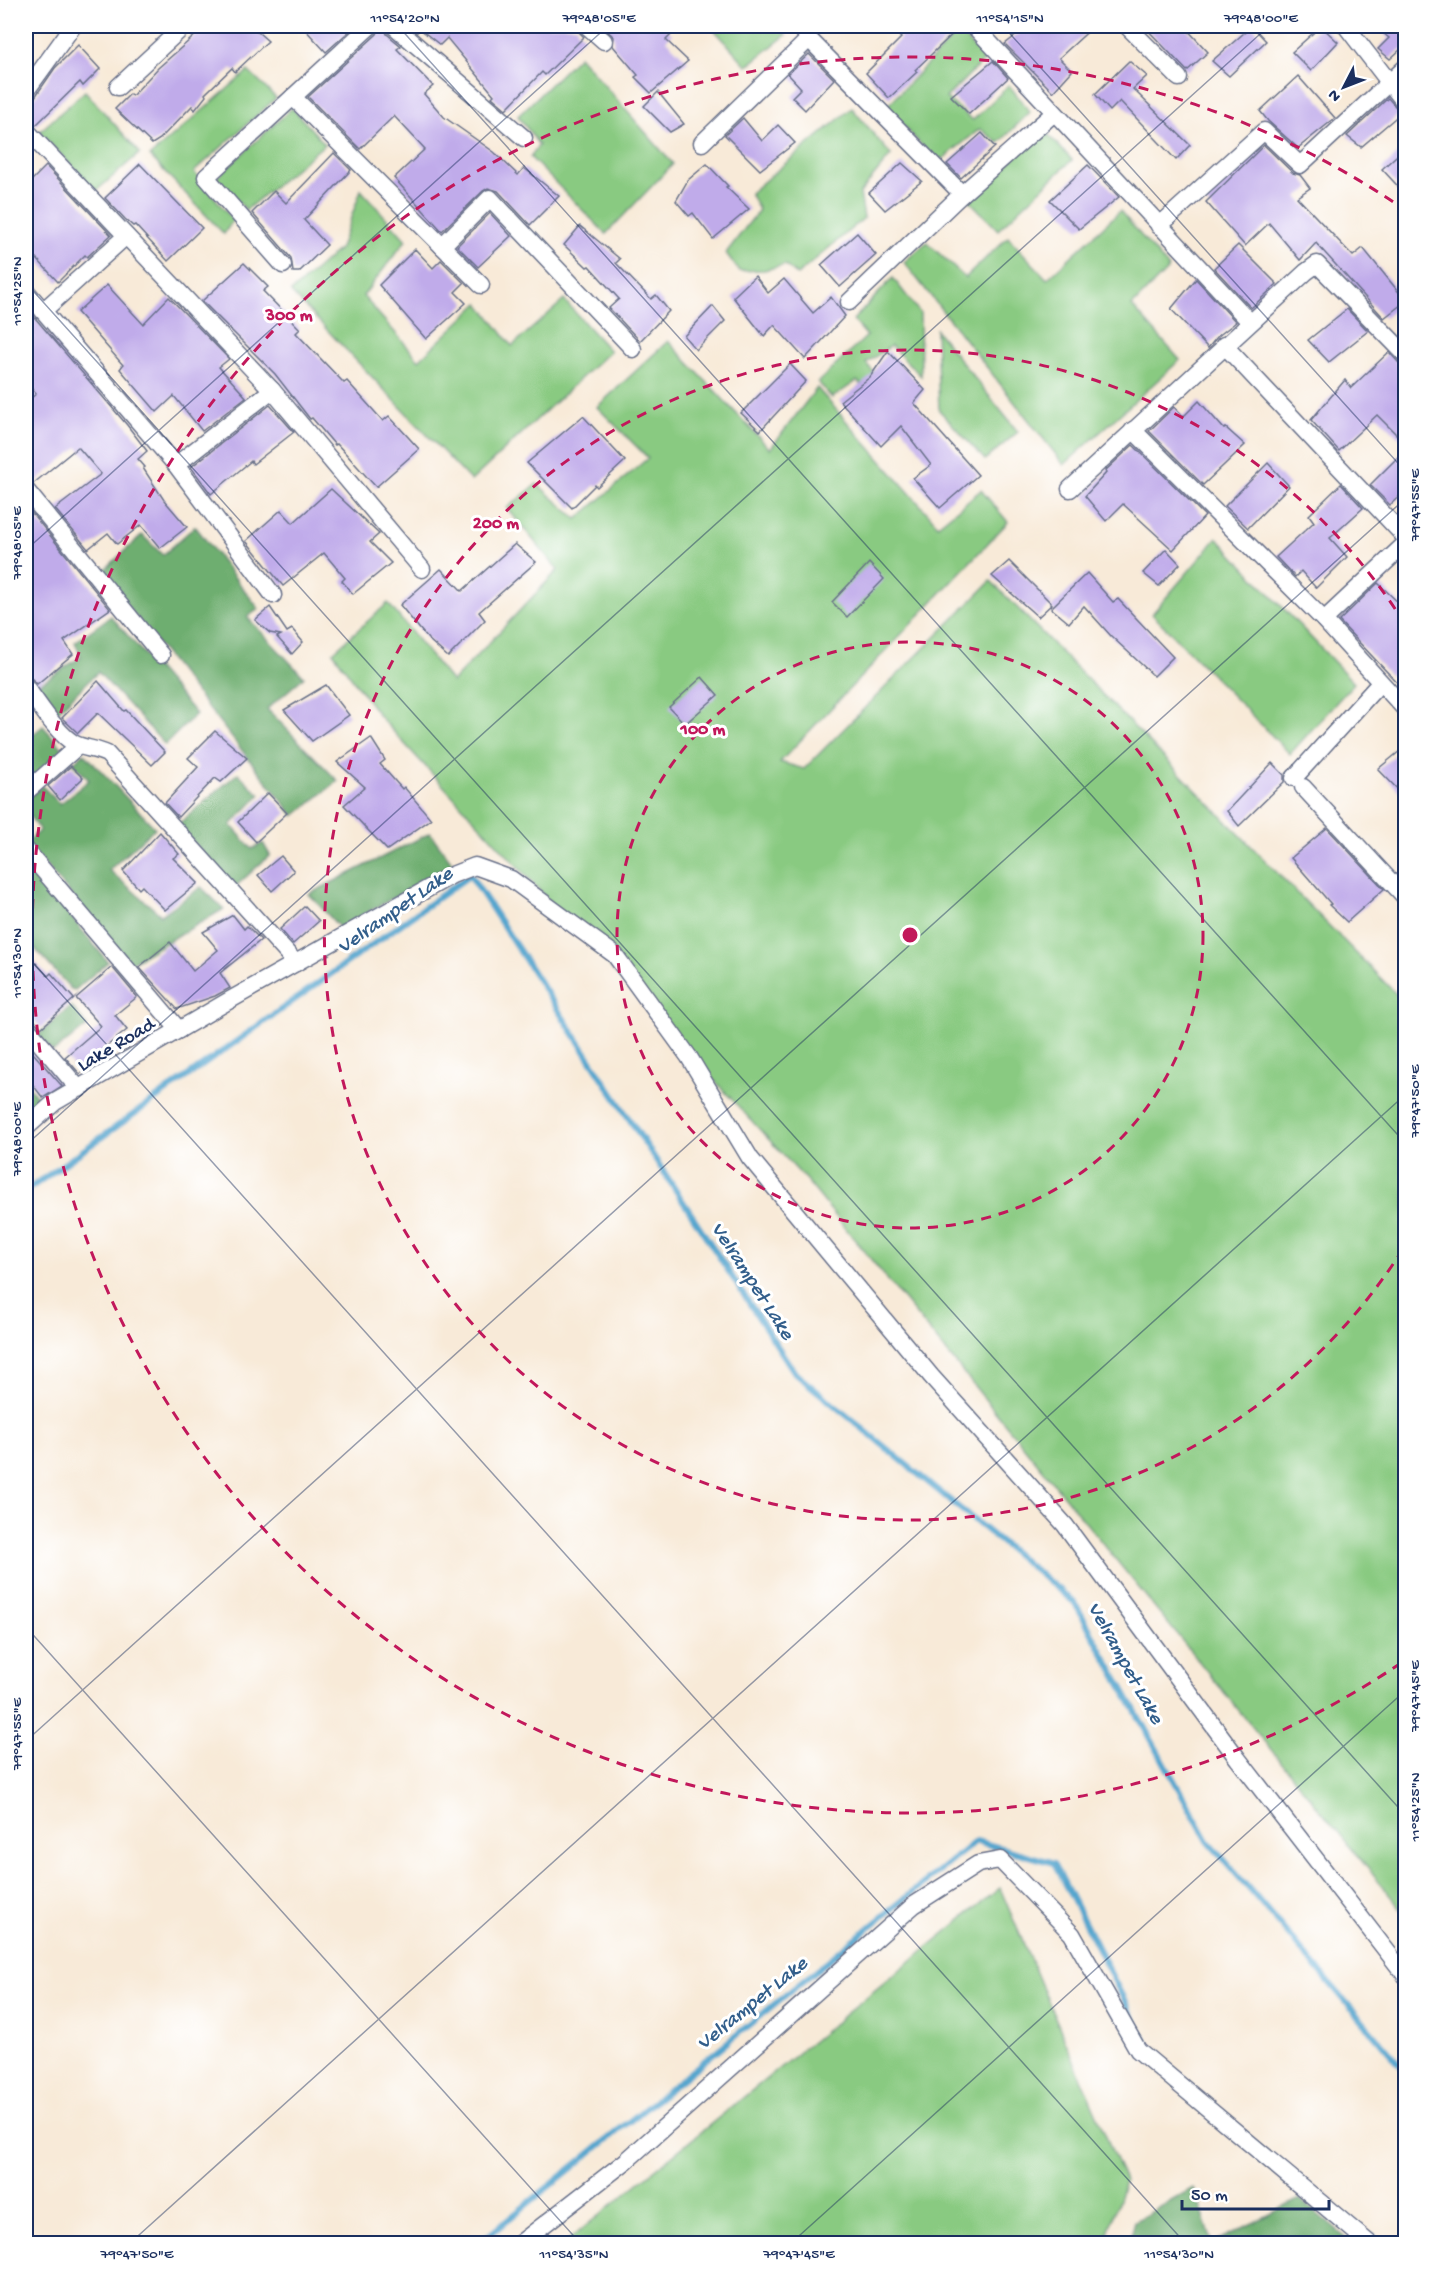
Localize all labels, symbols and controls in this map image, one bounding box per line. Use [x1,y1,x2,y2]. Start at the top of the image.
text: 11°54'20"N [369,10,440,28]
text: 79°48'05"E [561,10,636,28]
text: 11°54'15"N [975,10,1044,28]
text: 79°48'00"E [1223,10,1299,28]
north arrow [1314,57,1374,117]
text: N [1325,84,1346,105]
text: 11°54'25"N [9,256,27,326]
text: 300 m [265,306,313,327]
text: 79°47'55"E [1407,468,1425,542]
text: 79°48'05"E [9,506,27,581]
text: 200 m [473,514,519,535]
text: 100 m [680,720,726,741]
water label: Velrampet Lake [333,862,460,961]
centre of rings [900,925,920,945]
text: 11°54'30"N [9,928,27,999]
street label: Lake Road [74,1013,162,1078]
text: 79°47'50"E [1407,1064,1425,1138]
text: 79°48'00"E [9,1101,27,1177]
water label: Velrampet Lake [704,1218,799,1346]
water label: Velrampet Lake [1080,1598,1168,1730]
text: 79°47'45"E [1407,1660,1425,1733]
text: 79°47'55"E [9,1697,27,1771]
text: 11°54'25"N [1407,1772,1425,1842]
water label: Velrampet Lake [693,1952,815,2057]
scale bar [1182,2173,1329,2211]
text: 50 m [1191,2186,1228,2207]
text: 79°47'50"E [100,2246,174,2264]
text: 11°54'35"N [538,2246,609,2264]
text: 79°47'45"E [762,2246,835,2264]
text: 11°54'30"N [1143,2246,1214,2264]

